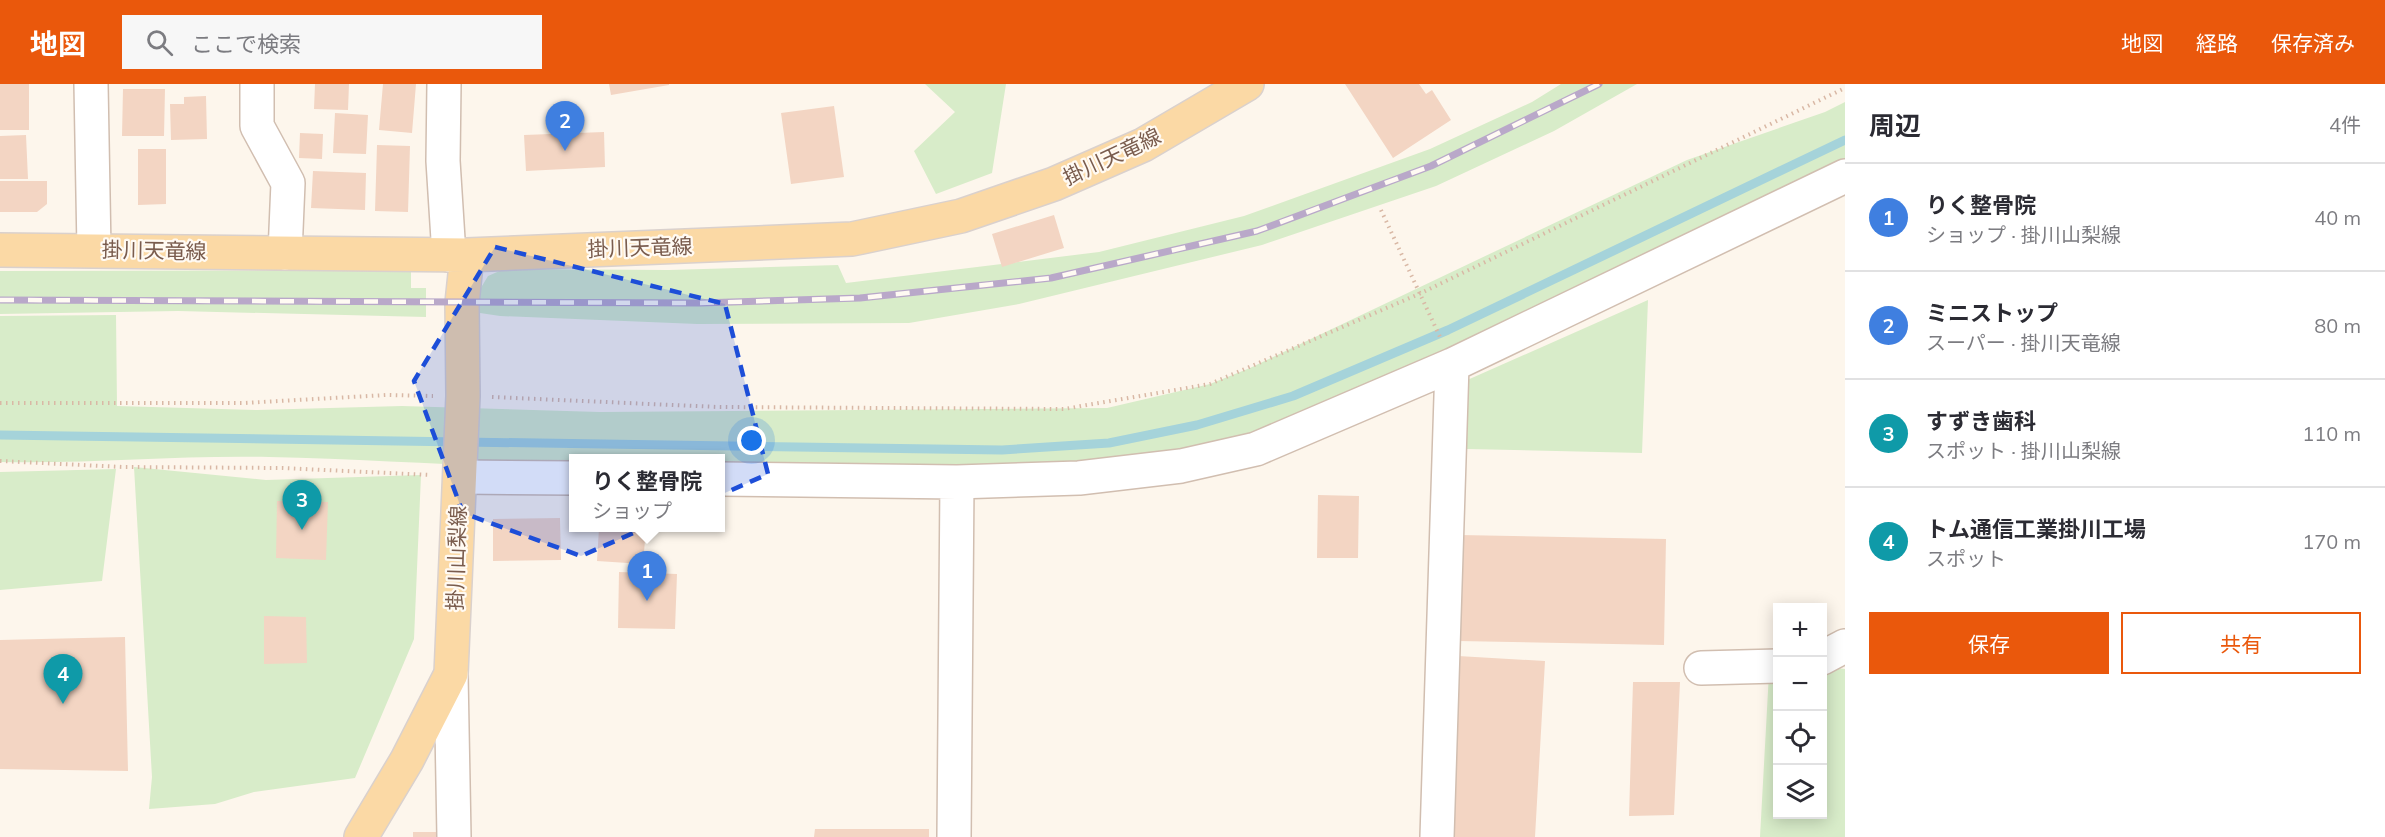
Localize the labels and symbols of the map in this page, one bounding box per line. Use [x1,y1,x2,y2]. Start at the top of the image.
pin: 2 [546,101,584,151]
street label: 掛川天竜線 [1059,122,1165,190]
street label: 掛川天竜線 [587,232,693,262]
street label: 掛川天竜線 [101,236,207,264]
your location [737,426,766,455]
pin: 3 [282,480,322,530]
street label: 掛川山梨線 [441,505,471,611]
pin: 1 [628,552,666,601]
pin: 4 [44,654,82,704]

